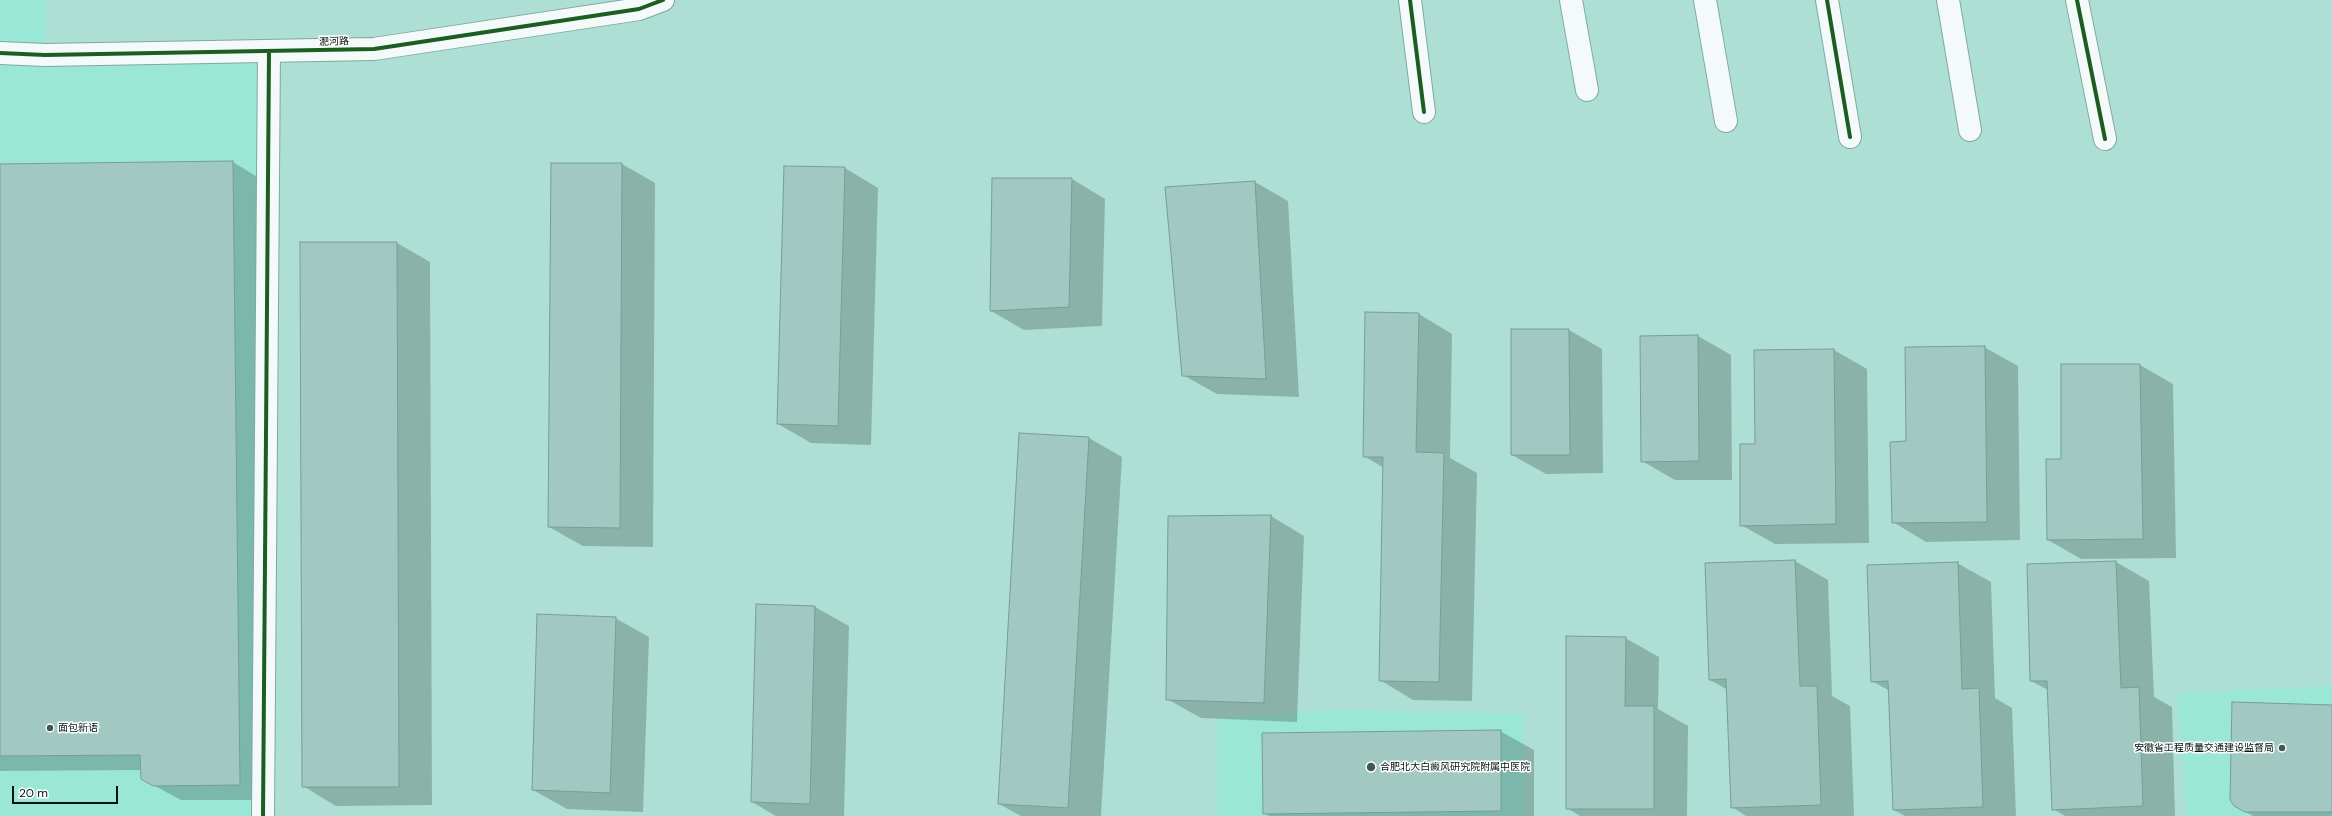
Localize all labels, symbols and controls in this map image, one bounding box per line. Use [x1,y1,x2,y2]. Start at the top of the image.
street label: 淝河路 [319,36,349,48]
place label: 面包新语 [58,722,98,734]
marker: 面包新语 [45,723,55,733]
place label: 安徽省工程质量交通建设监督局 [2134,742,2274,754]
marker: 安徽省工程质量交通建设监督局 [2277,743,2287,753]
marker: 合肥北大白癜风研究院附属中医院 [1365,761,1377,773]
place label: 合肥北大白癜风研究院附属中医院 [1380,761,1530,773]
scale bar [14,778,120,804]
text: 20 m [19,785,48,801]

